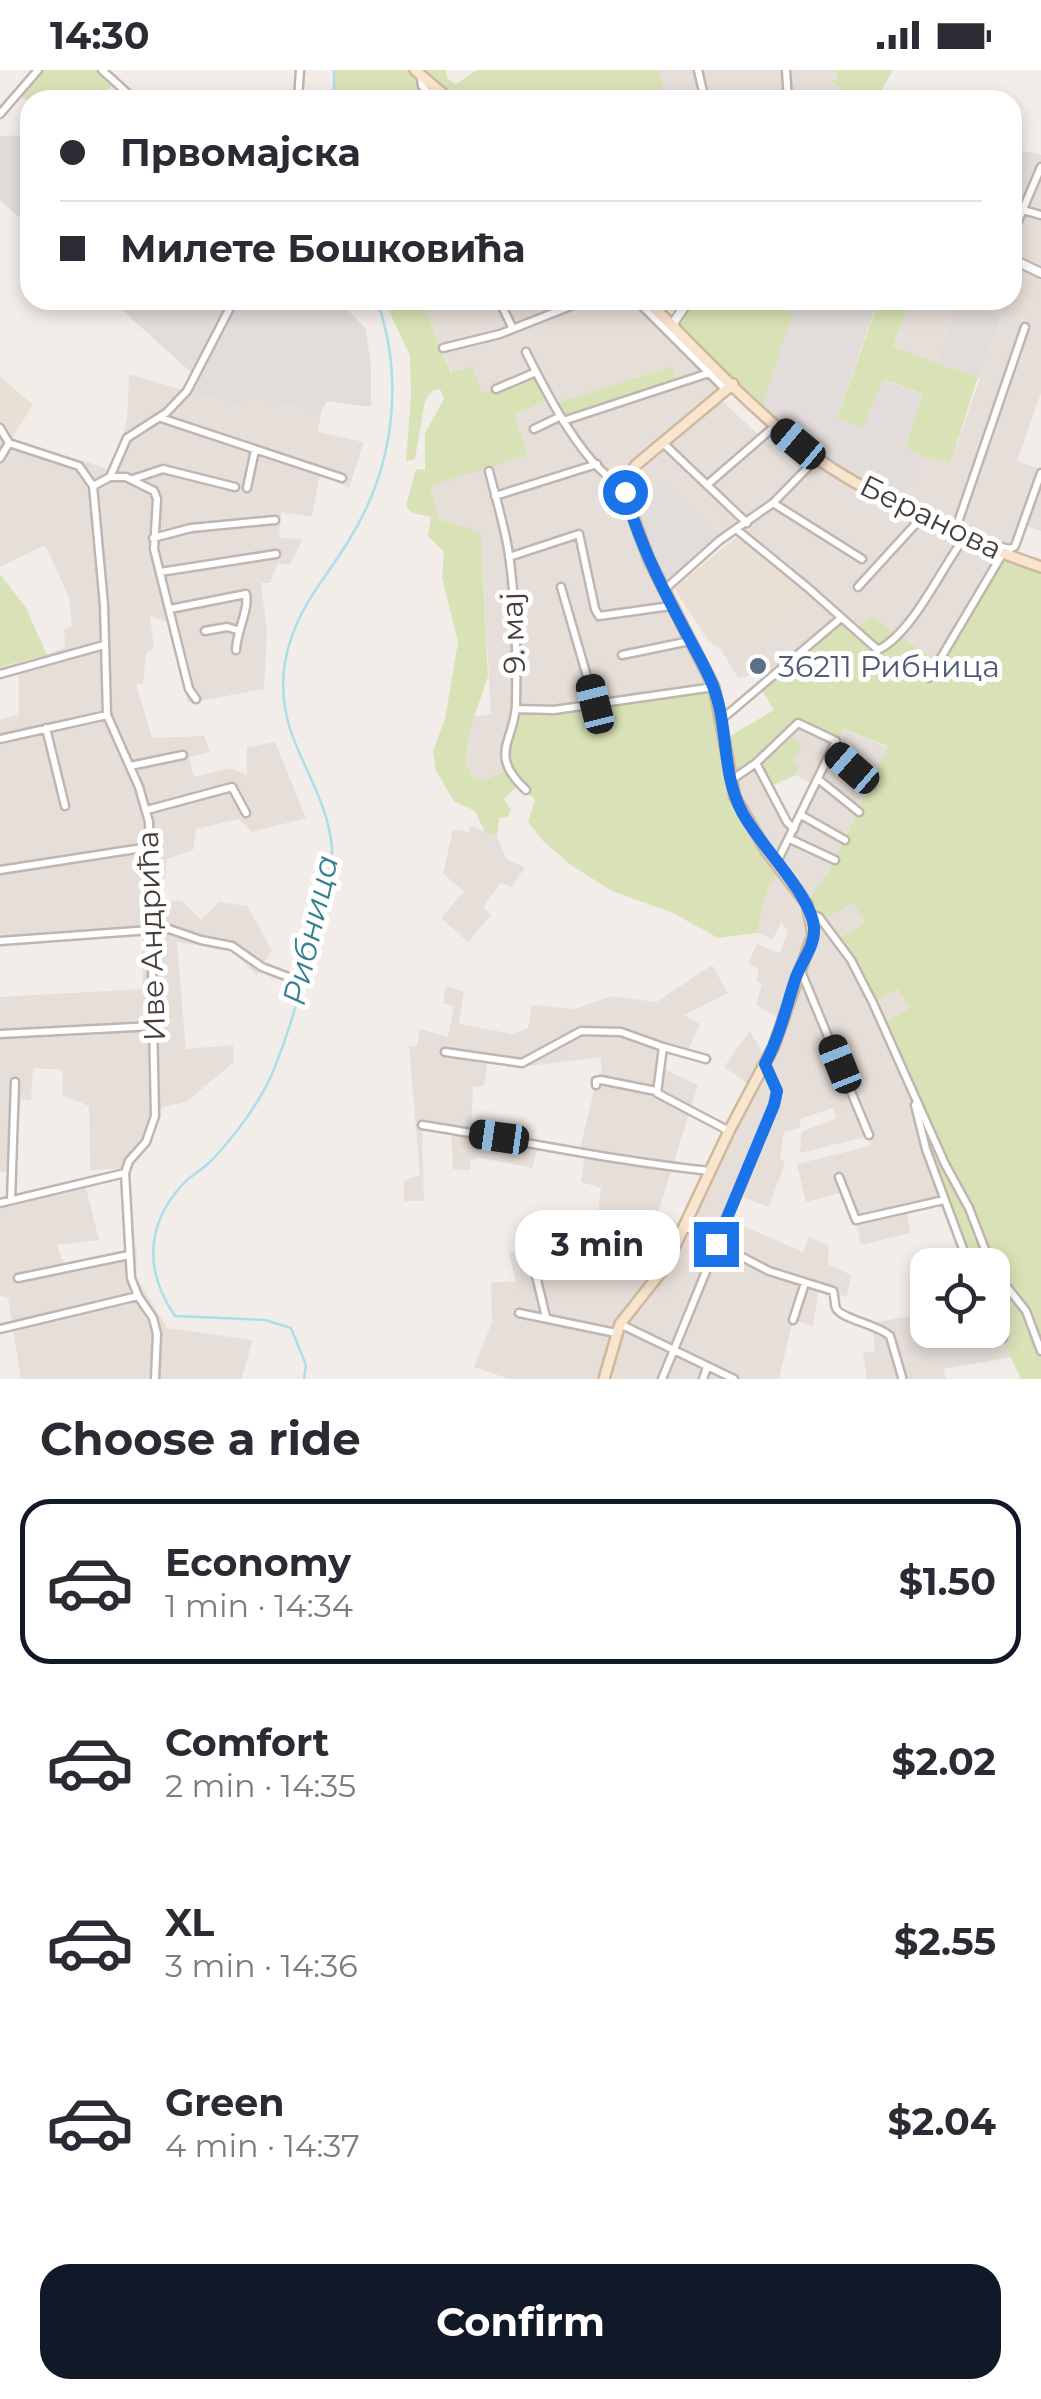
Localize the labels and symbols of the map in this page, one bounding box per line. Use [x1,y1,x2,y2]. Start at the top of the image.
car [765,413,831,475]
street label: Беранова [854,467,1008,567]
route start [603,470,648,515]
street label: 9. мај [493,592,533,674]
place label: 36211 Рибница [778,648,1000,685]
marker: 36211 Рибница [747,655,769,677]
car [573,671,617,737]
car [820,737,884,799]
street label: Иве Андрића [129,830,173,1042]
water label: Рибница [274,851,346,1009]
car [815,1031,865,1097]
car [467,1118,531,1156]
callout: 3 min [516,1209,681,1279]
route end [694,1222,739,1267]

